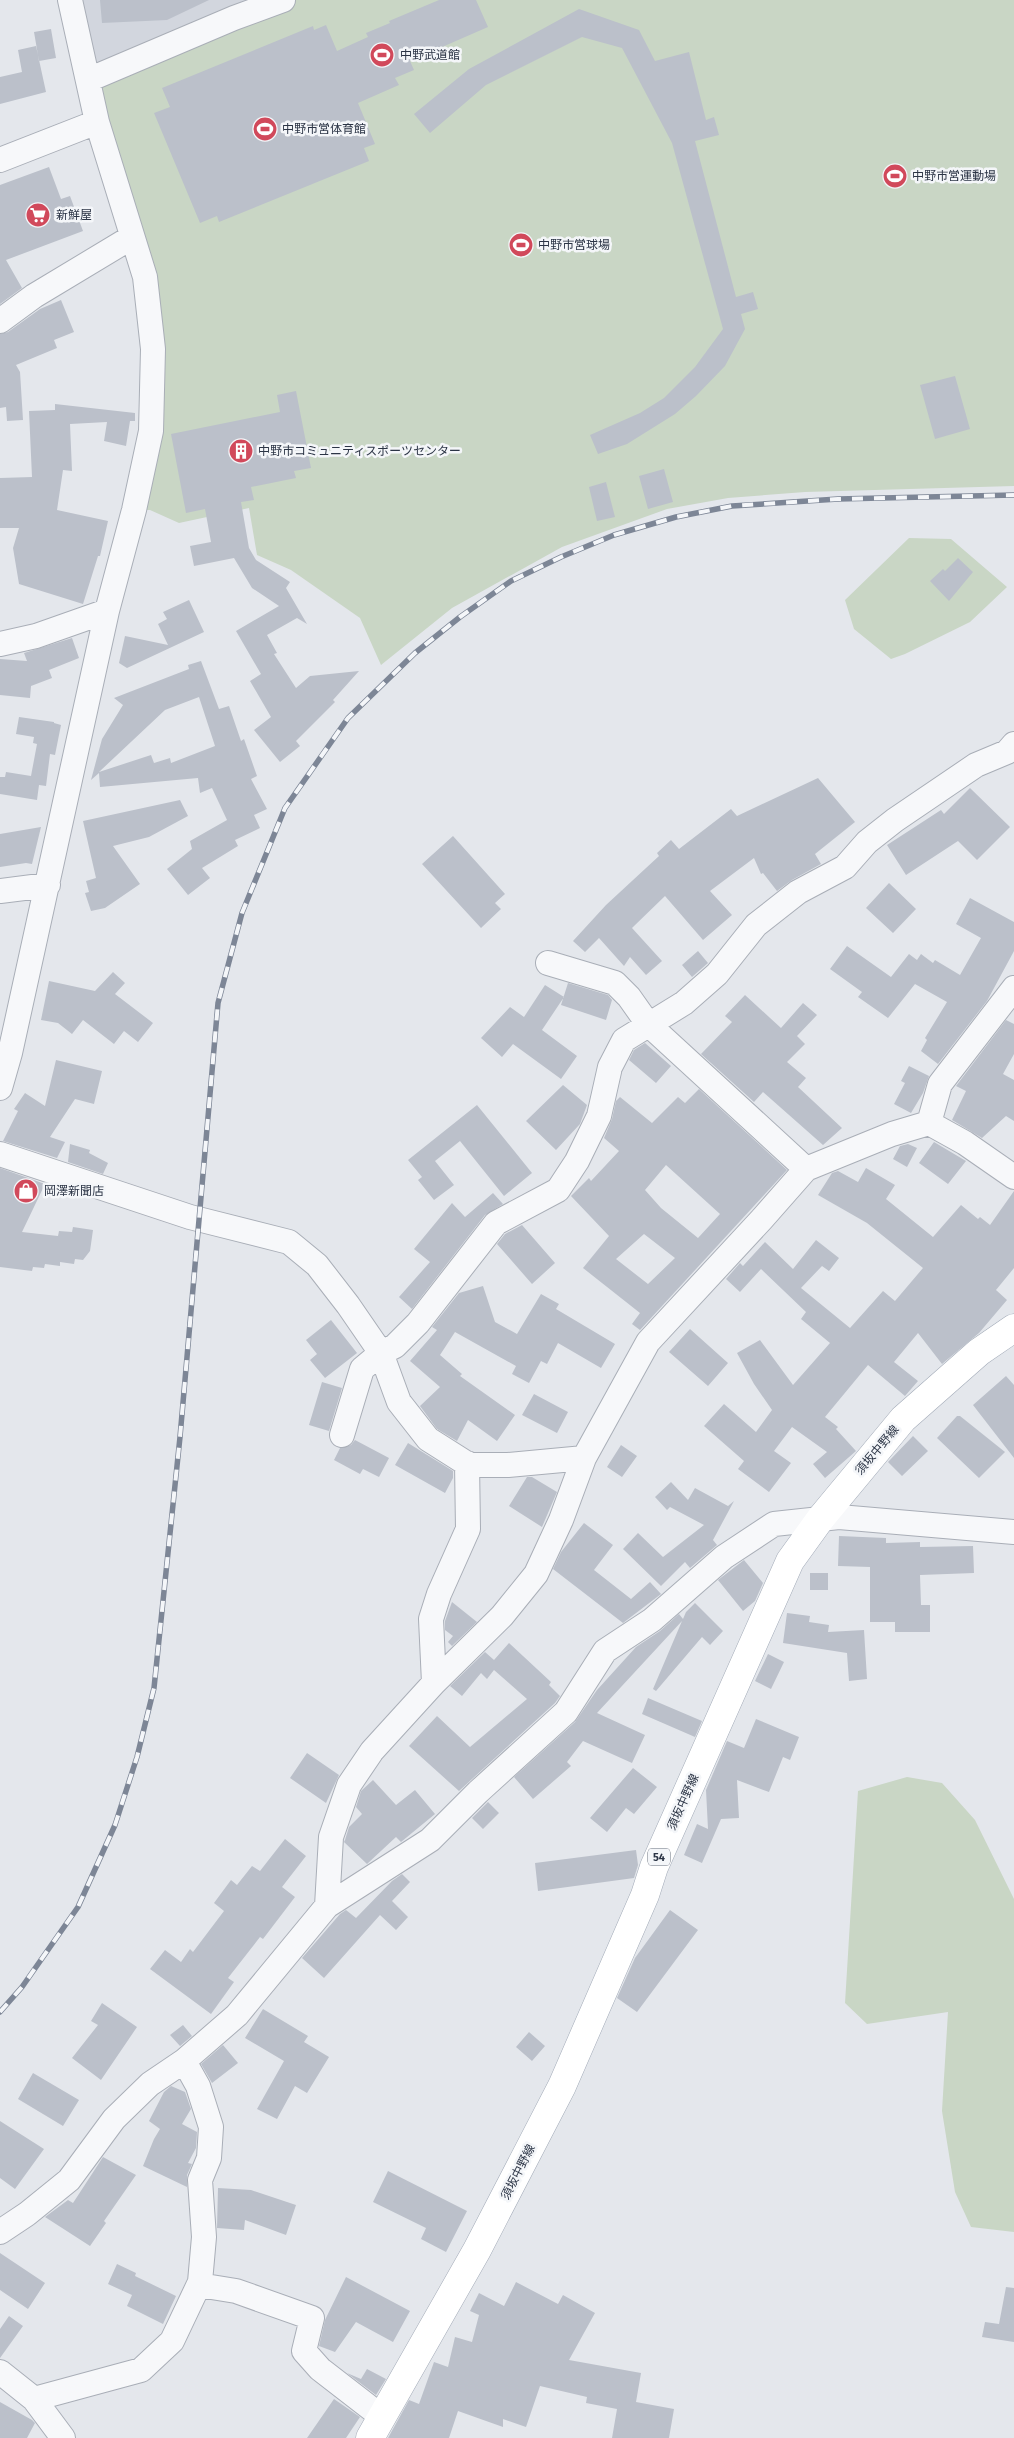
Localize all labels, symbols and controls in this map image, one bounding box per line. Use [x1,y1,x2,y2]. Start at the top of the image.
sports icon: 中野武道館 [369,42,395,68]
place label: 中野武道館 [400,48,460,62]
sports icon: 中野市営体育館 [252,116,278,142]
place label: 中野市営体育館 [282,122,366,136]
sports icon: 中野市営運動場 [882,163,908,189]
place label: 中野市営運動場 [912,169,996,183]
supermarket icon: 新鮮屋 [25,202,51,228]
place label: 新鮮屋 [56,208,92,222]
sports icon: 中野市営球場 [508,232,534,258]
place label: 中野市営球場 [538,238,610,252]
building icon: 中野市コミュニティスポーツセンター [228,438,254,464]
place label: 中野市コミュニティスポーツセンター [258,444,461,458]
shop icon: 岡澤新聞店 [13,1178,39,1204]
place label: 岡澤新聞店 [44,1184,104,1198]
street label: 須坂中野線 [852,1423,902,1477]
street label: 須坂中野線 [664,1772,702,1832]
road number: 54 [648,1848,670,1865]
street label: 須坂中野線 [498,2142,538,2202]

